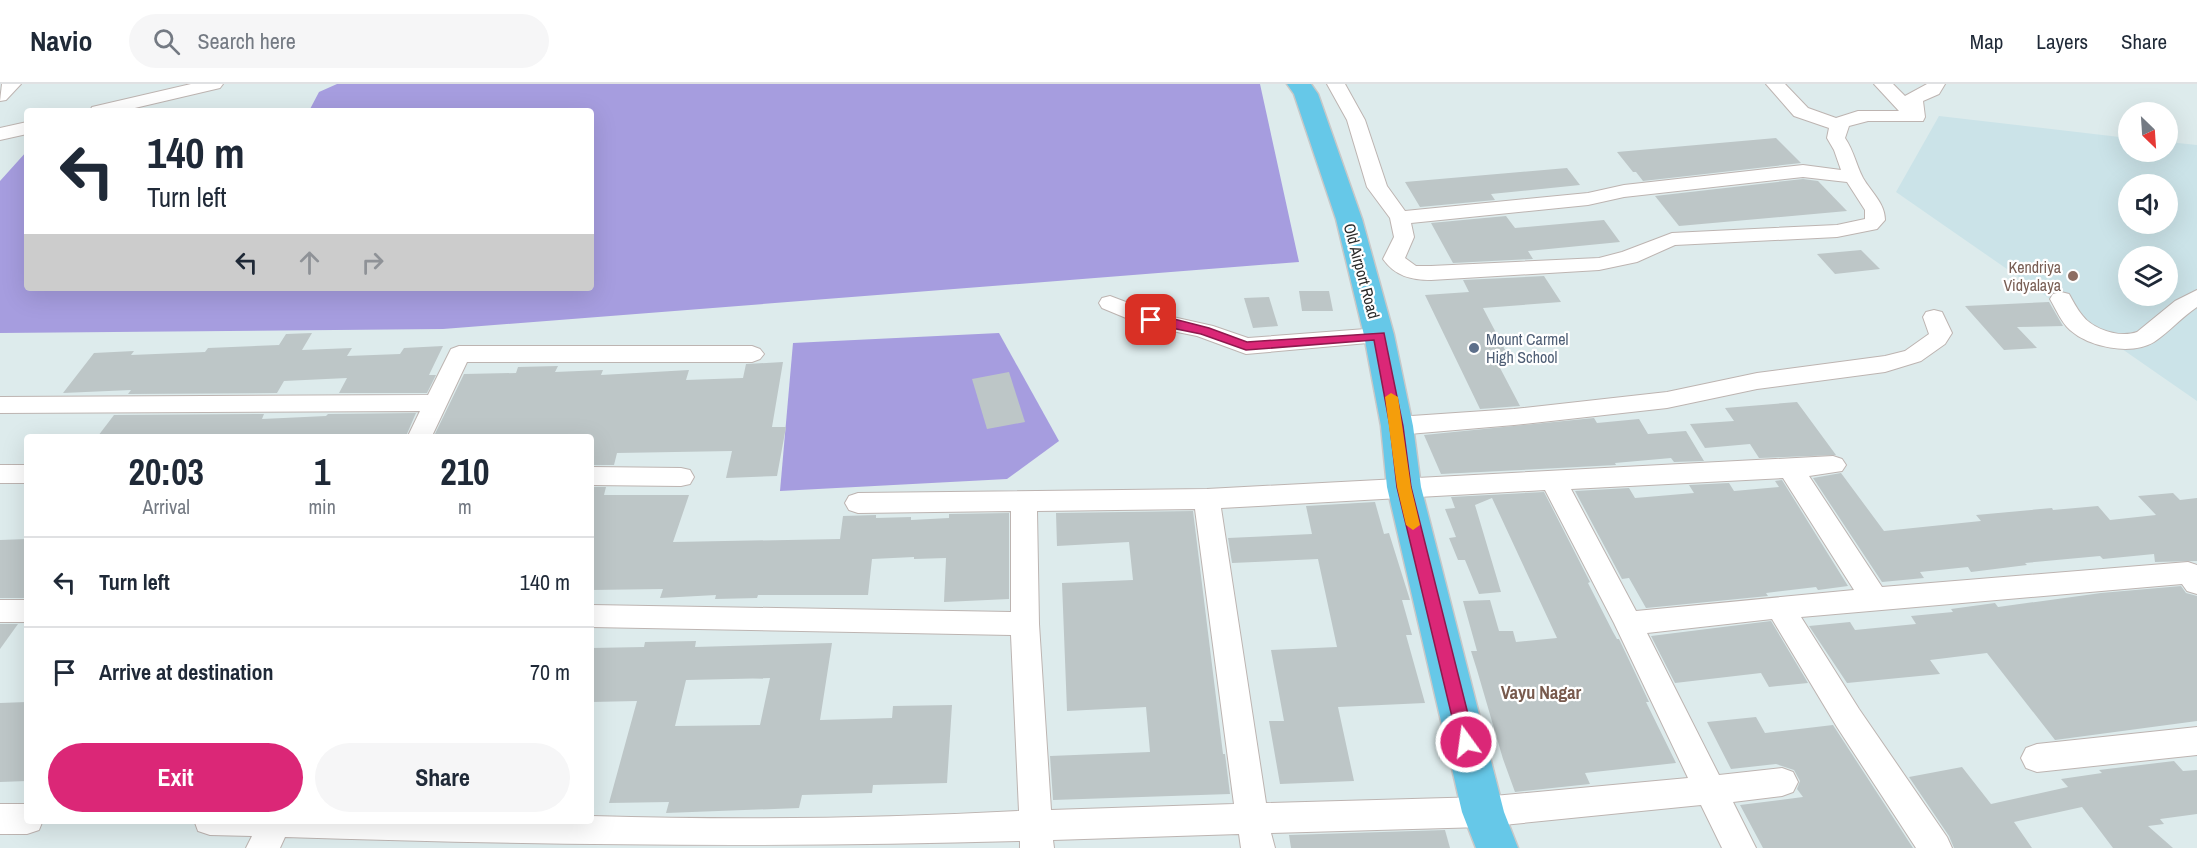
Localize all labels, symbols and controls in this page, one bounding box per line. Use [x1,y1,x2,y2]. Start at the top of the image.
search box [129,14,549,68]
text: Navio [30,22,93,60]
icon: search [150,25,183,58]
text: Search here [198,26,296,56]
text: Map [1970,27,2003,56]
text: Layers [2036,27,2088,56]
text: Share [2121,27,2167,56]
north arrow [2118,102,2178,162]
map controls [2118,102,2178,306]
text: 140 m [147,125,245,181]
icon: left [48,132,126,210]
button: sound [2118,174,2178,234]
text: Turn left [147,179,226,215]
street label: Old Airport Road [1339,221,1385,321]
icon: left [230,246,263,279]
icon: ahead [293,246,326,279]
icon: right [356,246,389,279]
button: layers [2118,246,2178,306]
place label: Kendriya Vidyalaya [2004,256,2062,296]
marker: Kendriya Vidyalaya [2066,269,2080,283]
pin [1125,294,1176,345]
icon: arrive [1134,303,1167,336]
place label: Mount Carmel High School [1486,328,1568,368]
marker: Mount Carmel High School [1467,341,1481,355]
text: 20:03 [128,448,204,496]
text: 1 [314,448,330,496]
text: 210 [440,448,490,496]
text: Arrival [143,493,190,520]
text: min [308,493,336,520]
text: m [458,493,472,520]
icon: left [48,566,81,599]
text: Turn left [99,567,170,597]
text: 140 m [520,567,570,597]
icon: arrive [48,656,81,689]
text: Arrive at destination [99,657,273,687]
text: 70 m [530,657,570,687]
district label: Vayu Nagar [1501,680,1581,705]
position arrow [1434,710,1498,774]
button: Exit [48,743,303,812]
button: Share [315,743,570,812]

